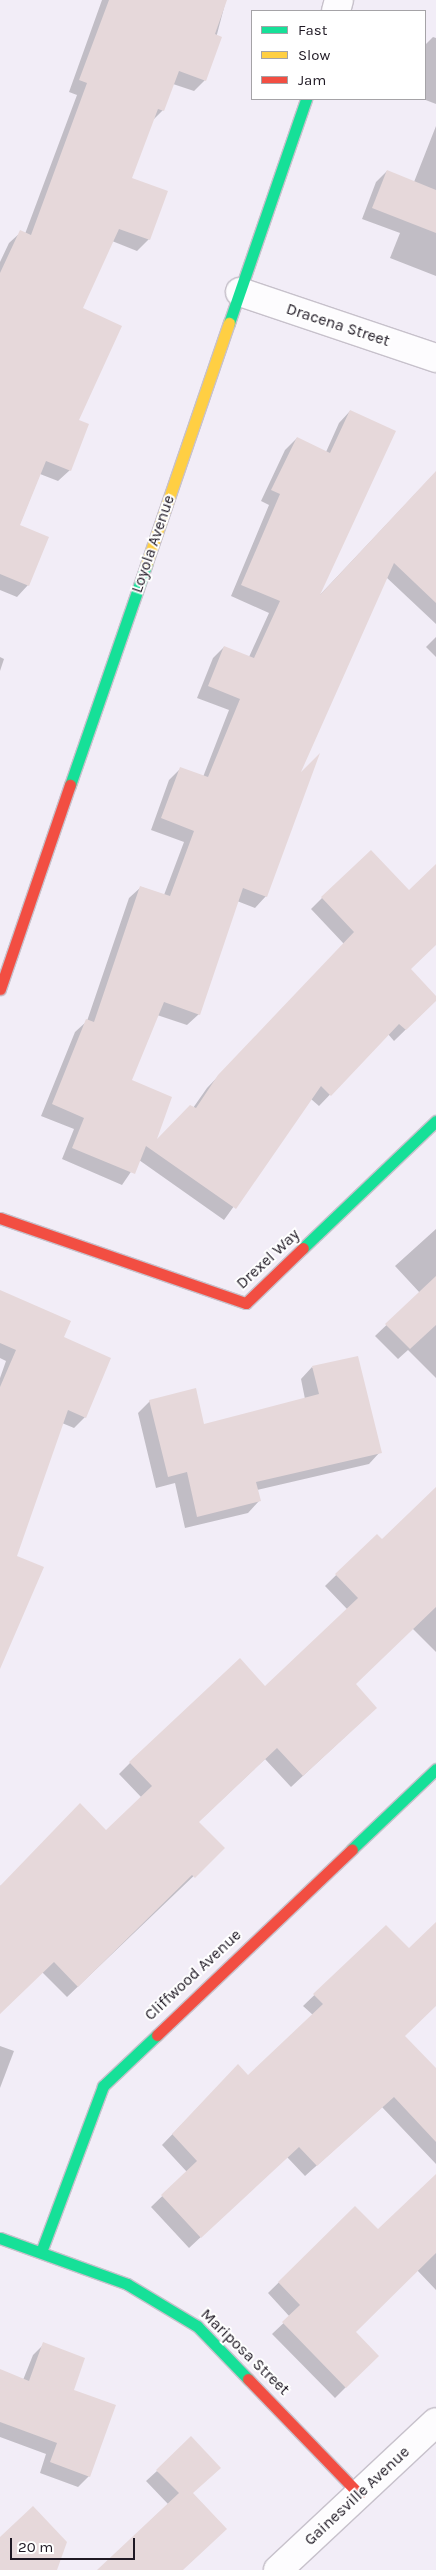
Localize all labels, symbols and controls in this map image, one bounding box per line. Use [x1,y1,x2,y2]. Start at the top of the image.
legend [251,10,426,100]
text: Fast [298,21,327,39]
text: Slow [298,46,330,64]
text: Jam [298,71,326,89]
street label: Dracena Street [284,299,392,351]
street label: Loyola Avenue [127,493,179,595]
street label: Drexel Way [232,1225,304,1293]
street label: Cliffwood Avenue [141,1925,245,2025]
street label: Mariposa Street [197,2305,293,2399]
street label: Gainesville Avenue [301,2442,413,2550]
scale bar [12,2528,138,2560]
text: 20 m [18,2538,53,2556]

